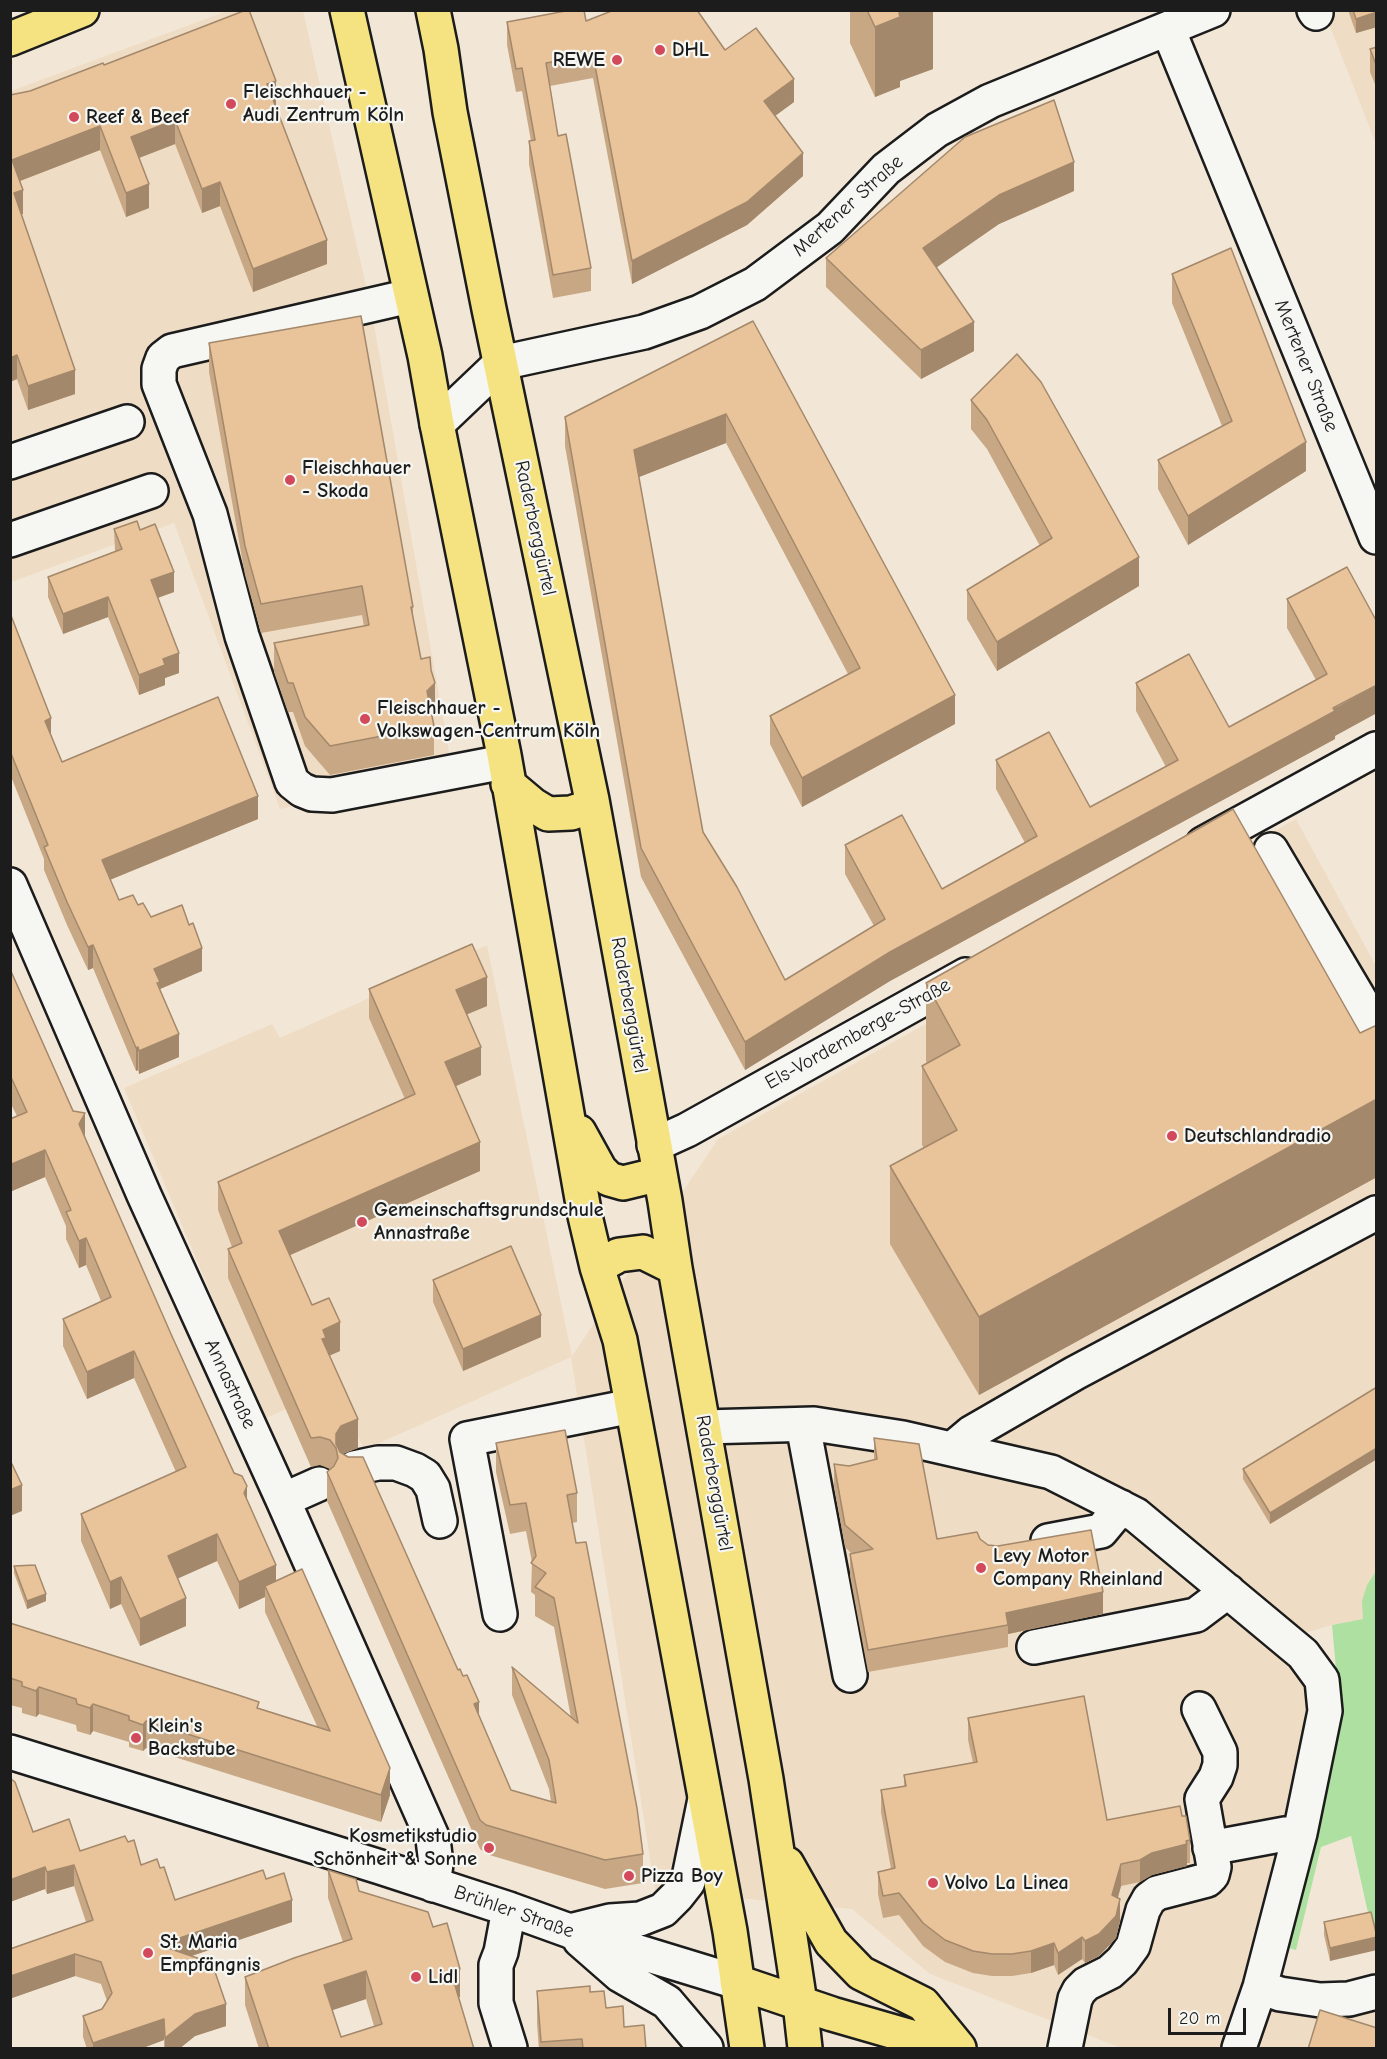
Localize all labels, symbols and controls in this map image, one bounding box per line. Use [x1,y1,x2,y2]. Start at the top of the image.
place label: DHL [672,38,709,62]
marker: DHL [653,43,667,57]
place label: REWE [553,48,605,72]
marker: REWE [610,53,624,67]
place label: Fleischhauer - Audi Zentrum Köln [243,80,404,127]
marker: Fleischhauer - Audi Zentrum Köln [224,97,238,111]
place label: Reef & Beef [86,105,189,129]
marker: Reef & Beef [67,110,81,124]
street label: Mertener Straße [788,150,908,262]
street label: Mertener Straße [1269,296,1343,436]
place label: Fleischhauer - Skoda [302,456,410,503]
street label: Raderberggürtel [509,458,561,598]
marker: Fleischhauer - Skoda [283,473,297,487]
place label: Fleischhauer - Volkswagen-Centrum Köln [377,696,600,743]
marker: Fleischhauer - Volkswagen-Centrum Köln [358,712,372,726]
street label: Raderberggürtel [605,935,653,1075]
street label: Els-Vordemberge-Straße [761,973,955,1095]
place label: Deutschlandradio [1184,1124,1331,1148]
marker: Deutschlandradio [1165,1129,1179,1143]
place label: Gemeinschaftsgrundschule Annastraße [374,1198,604,1245]
marker: Gemeinschaftsgrundschule Annastraße [355,1215,369,1229]
street label: Annastraße [199,1335,261,1433]
street label: Raderberggürtel [690,1413,738,1553]
place label: Levy Motor Company Rheinland [993,1544,1163,1591]
marker: Levy Motor Company Rheinland [974,1561,988,1575]
place label: Klein's Backstube [148,1714,235,1761]
marker: Klein's Backstube [129,1731,143,1745]
place label: Kosmetikstudio Schönheit & Sonne [314,1824,477,1871]
marker: Kosmetikstudio Schönheit & Sonne [482,1841,496,1855]
place label: Pizza Boy [641,1864,723,1888]
marker: Pizza Boy [622,1869,636,1883]
place label: Volvo La Linea [945,1871,1069,1895]
marker: Volvo La Linea [926,1876,940,1890]
street label: Brühler Straße [451,1880,577,1944]
place label: St. Maria Empfängnis [160,1930,260,1977]
marker: St. Maria Empfängnis [141,1946,155,1960]
place label: Lidl [428,1965,458,1989]
marker: Lidl [409,1970,423,1984]
scale bar [1171,1996,1249,2034]
text: 20 m [1179,2008,1220,2029]

